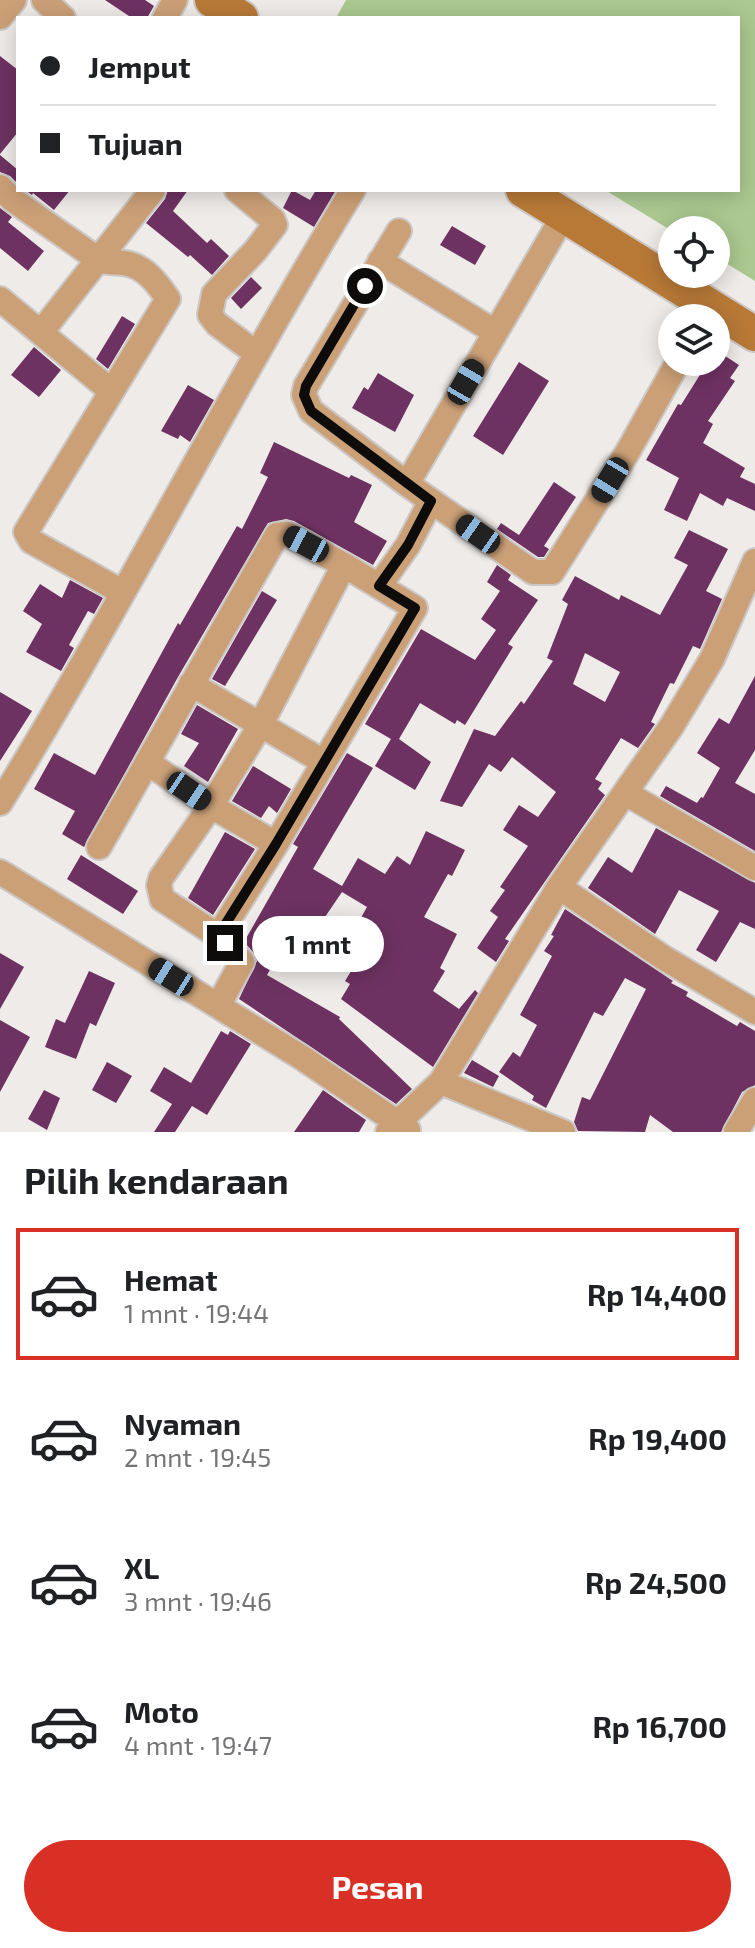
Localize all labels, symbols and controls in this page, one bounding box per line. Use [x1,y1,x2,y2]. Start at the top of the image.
text: Jemput [88,48,191,84]
text: Tujuan [88,125,183,161]
map controls [658,216,730,376]
button: locate [658,216,730,288]
route start [347,268,383,304]
button: layers [658,304,730,376]
car [444,355,488,409]
car [587,453,633,507]
car [451,510,505,558]
car [279,522,333,566]
car [162,768,216,814]
callout: 1 mnt [253,915,385,971]
route end [207,925,243,961]
text: 1 mnt [285,928,351,959]
car [144,954,198,1000]
text: Pilih kendaraan [24,1158,289,1201]
icon: car [28,1258,100,1330]
text: Hemat [124,1261,217,1297]
text: Rp 14,400 [587,1276,727,1312]
text: 1 mnt · 19:44 [124,1297,269,1328]
icon: car [28,1402,100,1474]
text: Nyaman [124,1405,241,1441]
text: Rp 19,400 [588,1420,727,1456]
text: 2 mnt · 19:45 [124,1441,271,1472]
icon: car [28,1546,100,1618]
text: XL [124,1549,159,1585]
text: Rp 24,500 [585,1564,727,1600]
text: 3 mnt · 19:46 [124,1585,272,1616]
icon: car [28,1690,100,1762]
text: Moto [124,1693,199,1729]
text: Rp 16,700 [592,1708,727,1744]
text: 4 mnt · 19:47 [124,1729,272,1760]
button: Pesan [24,1840,731,1932]

